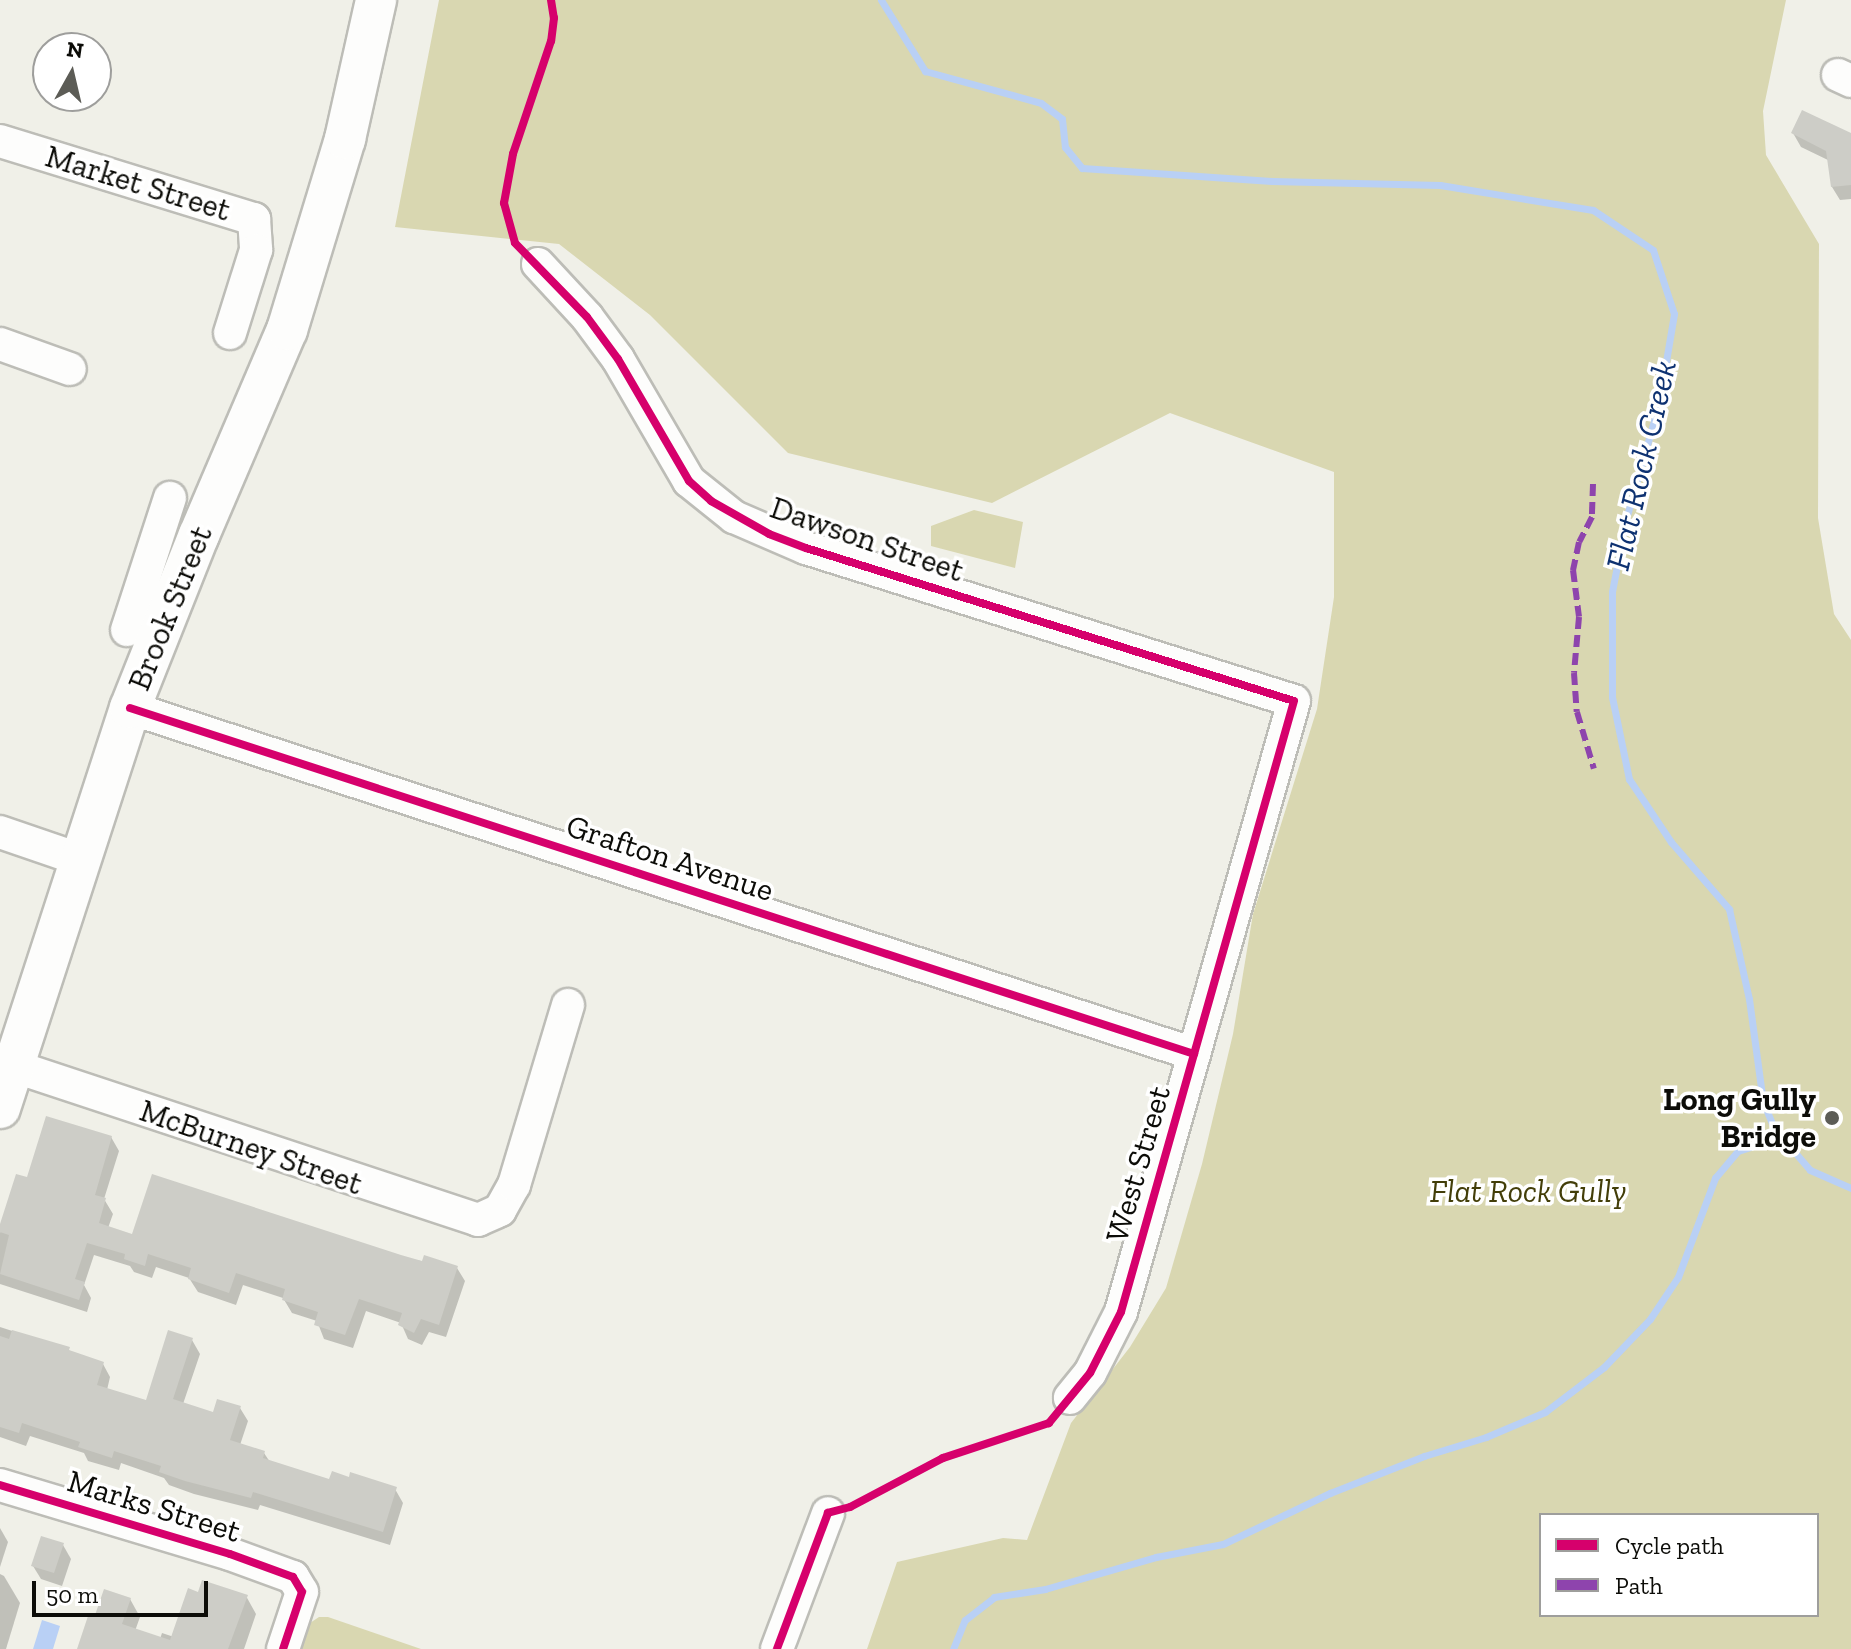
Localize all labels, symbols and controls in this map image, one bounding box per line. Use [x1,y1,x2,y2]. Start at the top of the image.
north arrow [32,32,112,112]
text: N [65,35,85,64]
street label: Market Street [41,137,235,229]
water label: Flat Rock Creek [1597,356,1685,574]
street label: Dawson Street [765,488,969,590]
street label: Brook Street [120,520,220,696]
street label: Grafton Avenue [561,806,779,910]
street label: West Street [1097,1081,1179,1247]
place label: Long Gully Bridge [1663,1081,1816,1156]
street label: McBurney Street [134,1091,368,1203]
marker: Long Gully Bridge [1823,1109,1841,1127]
park label: Flat Rock Gully [1429,1172,1627,1210]
street label: Marks Street [63,1461,245,1551]
legend [1539,1513,1819,1617]
text: Cycle path [1615,1531,1724,1560]
scale bar [36,1565,212,1615]
text: Path [1615,1571,1663,1600]
text: 50 m [46,1580,98,1609]

